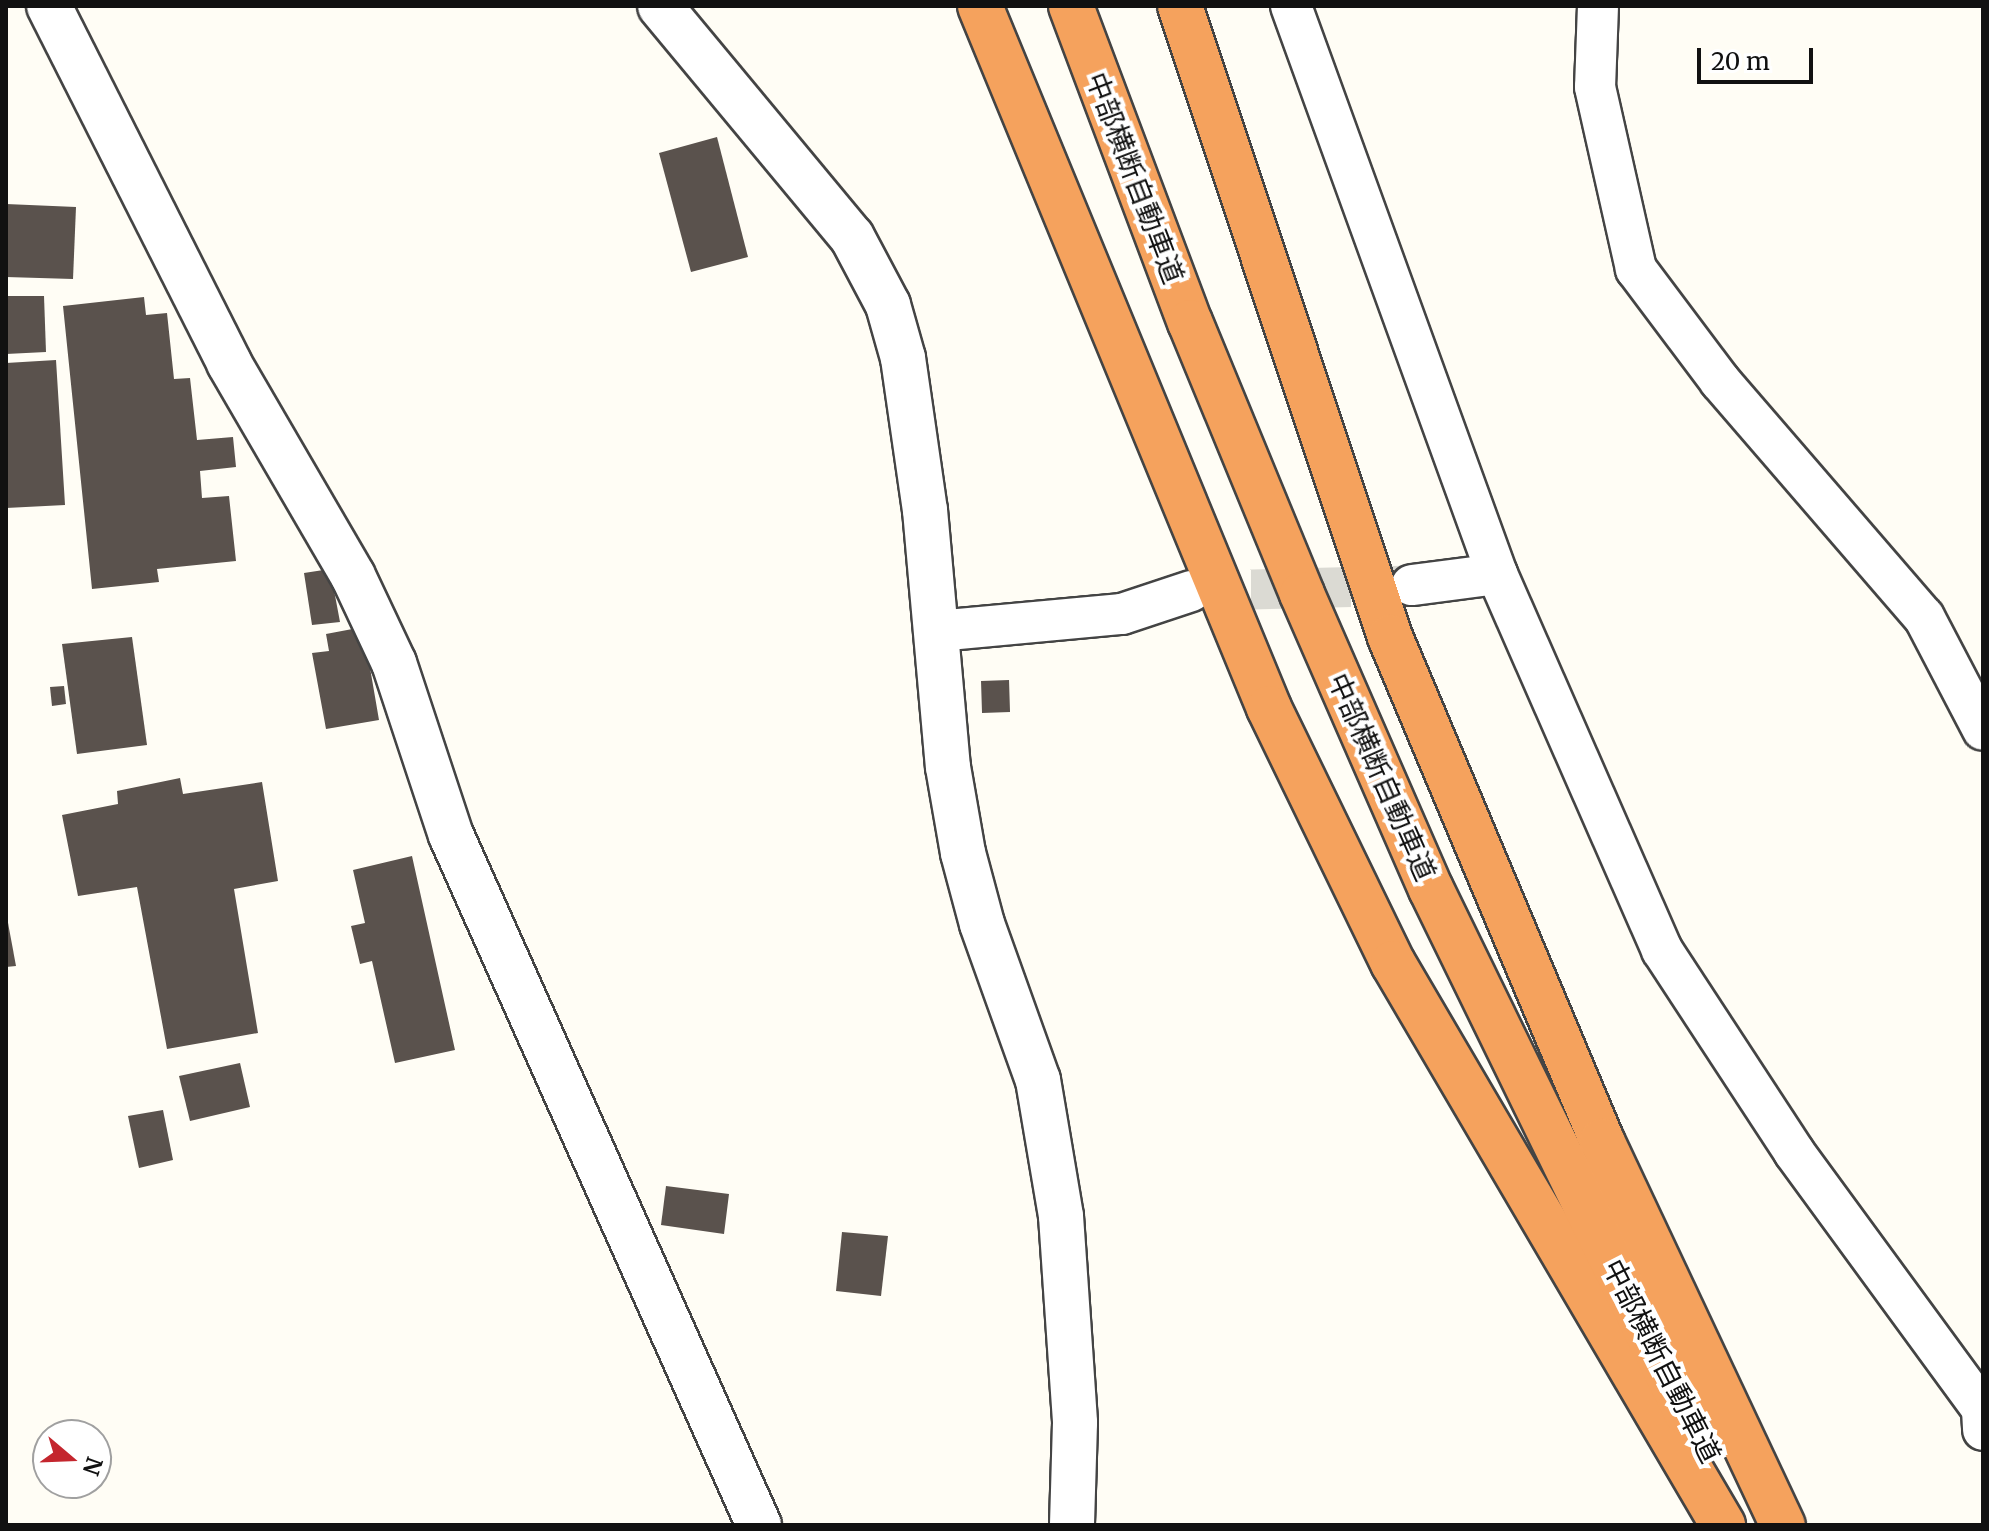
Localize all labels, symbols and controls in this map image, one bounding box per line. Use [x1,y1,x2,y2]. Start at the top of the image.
scale bar [1701,32,1817,82]
text: 20 m [1711,46,1770,77]
street label: 中部横断自動車道 [1079,67,1191,289]
street label: 中部横断自動車道 [1321,668,1443,886]
street label: 中部横断自動車道 [1596,1254,1728,1468]
north arrow [32,1419,112,1499]
text: N [77,1453,109,1479]

